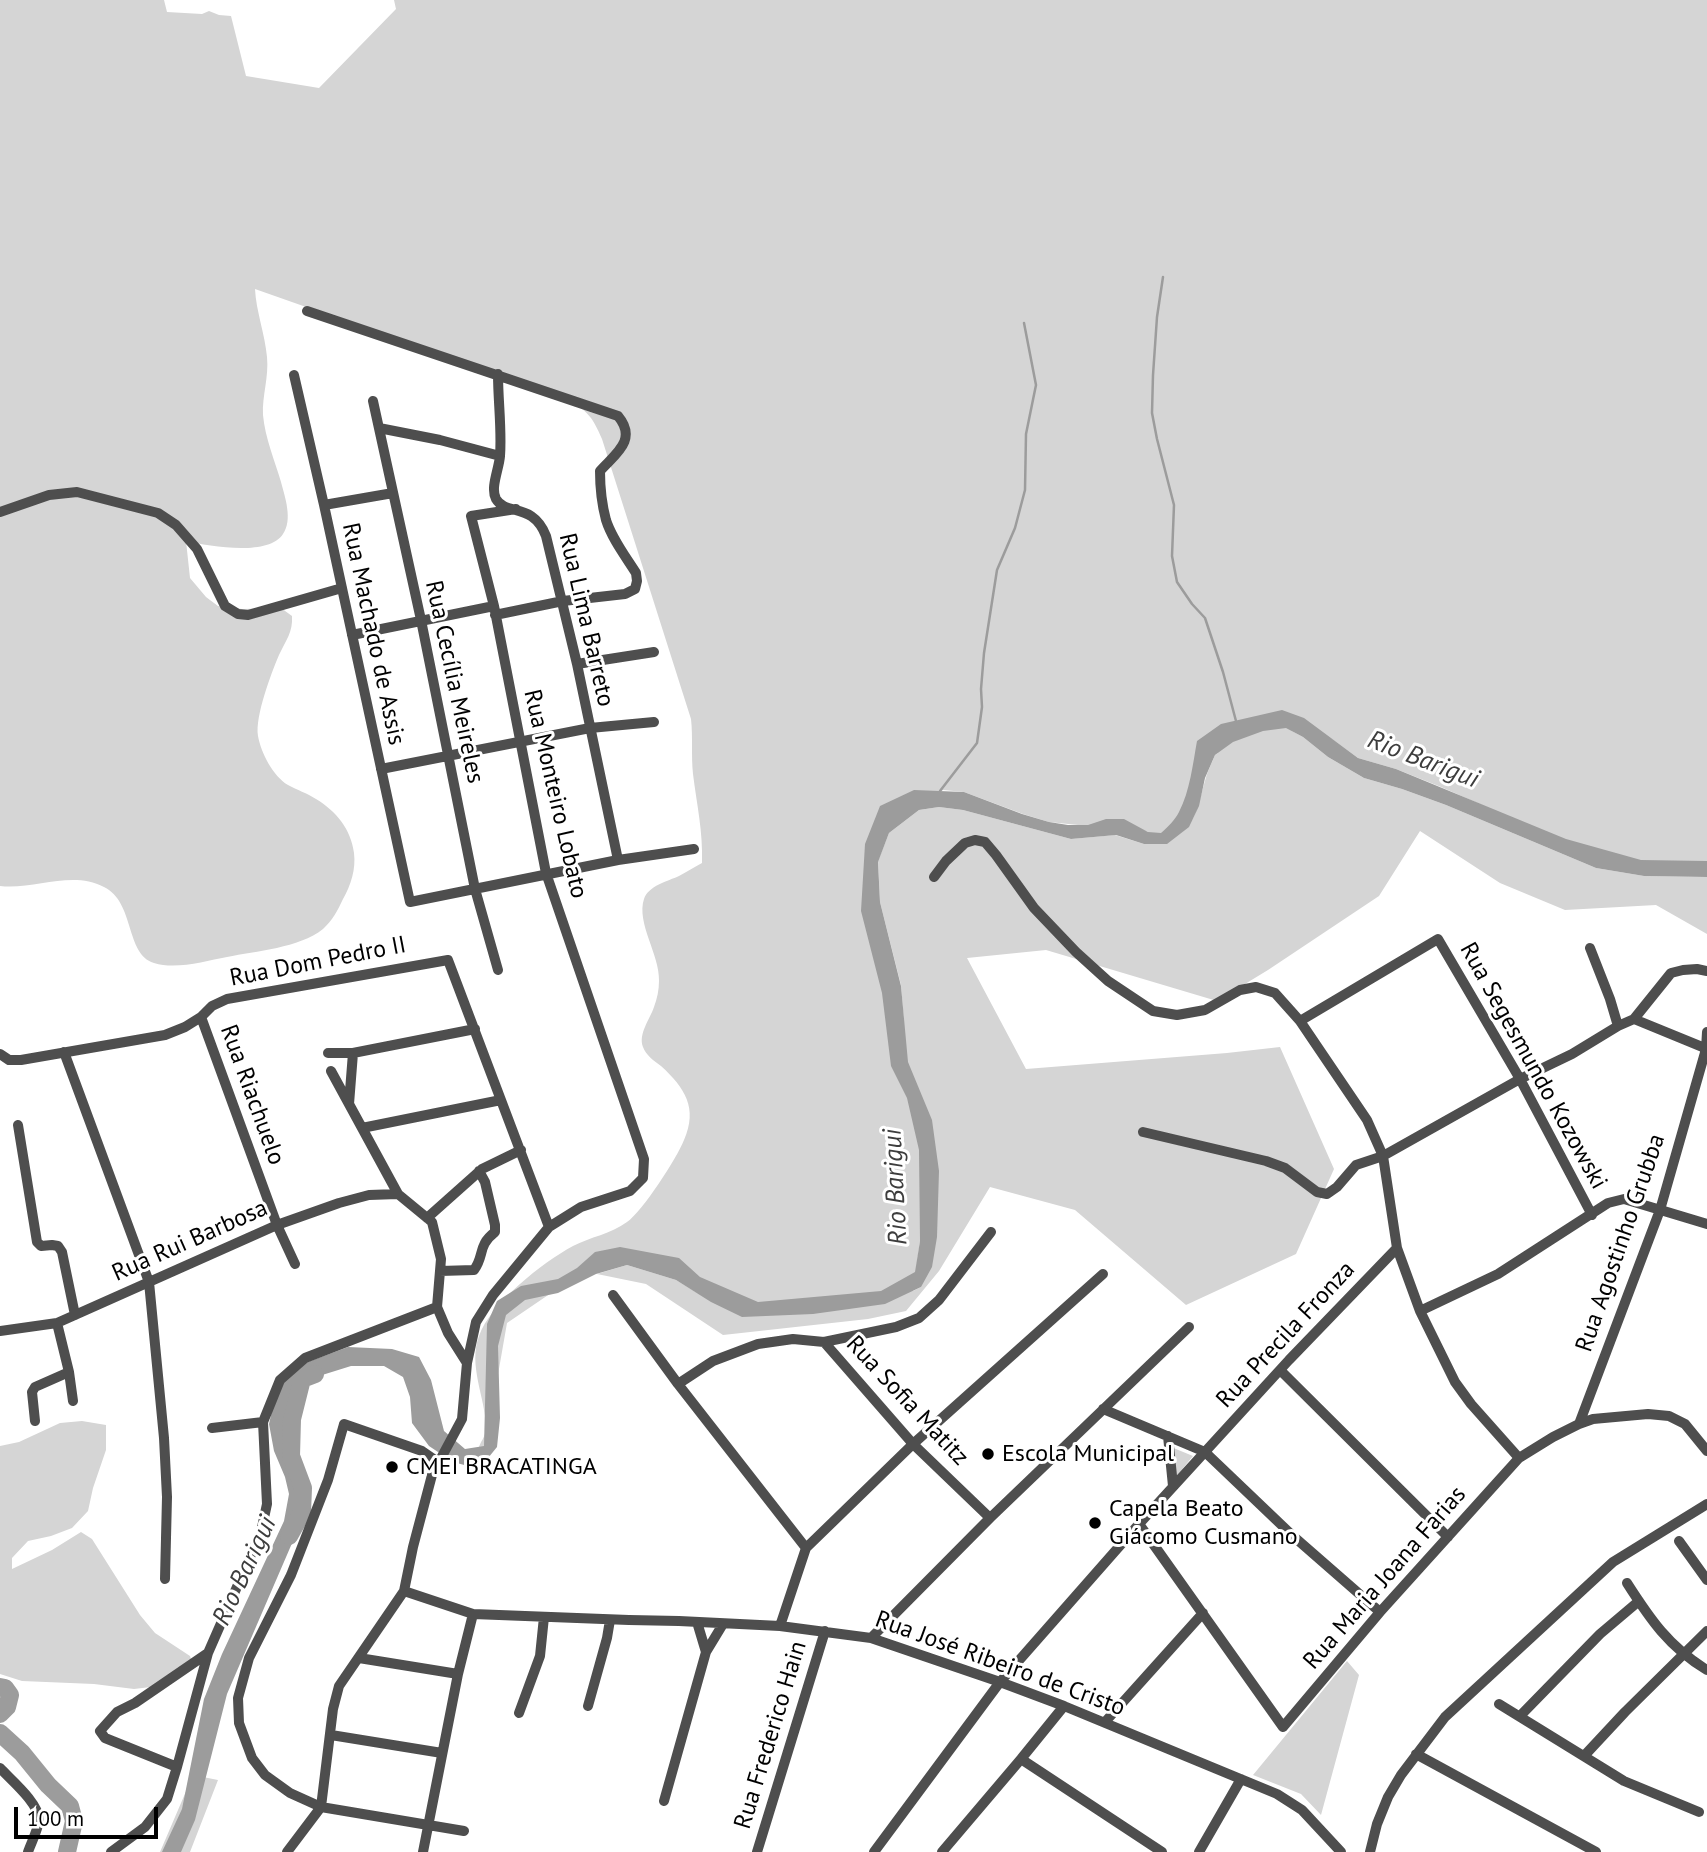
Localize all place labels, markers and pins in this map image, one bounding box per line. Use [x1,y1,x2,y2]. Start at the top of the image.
place label: Escola Municipal [1002,1440,1174,1468]
marker: Escola Municipal [980,1446,996,1462]
place label: CMEI BRACATINGA [406,1453,597,1481]
marker: CMEI BRACATINGA [384,1459,400,1475]
place label: Capela Beato Giácomo Cusmano [1109,1495,1298,1551]
marker: Capela Beato Giácomo Cusmano [1087,1515,1103,1531]

